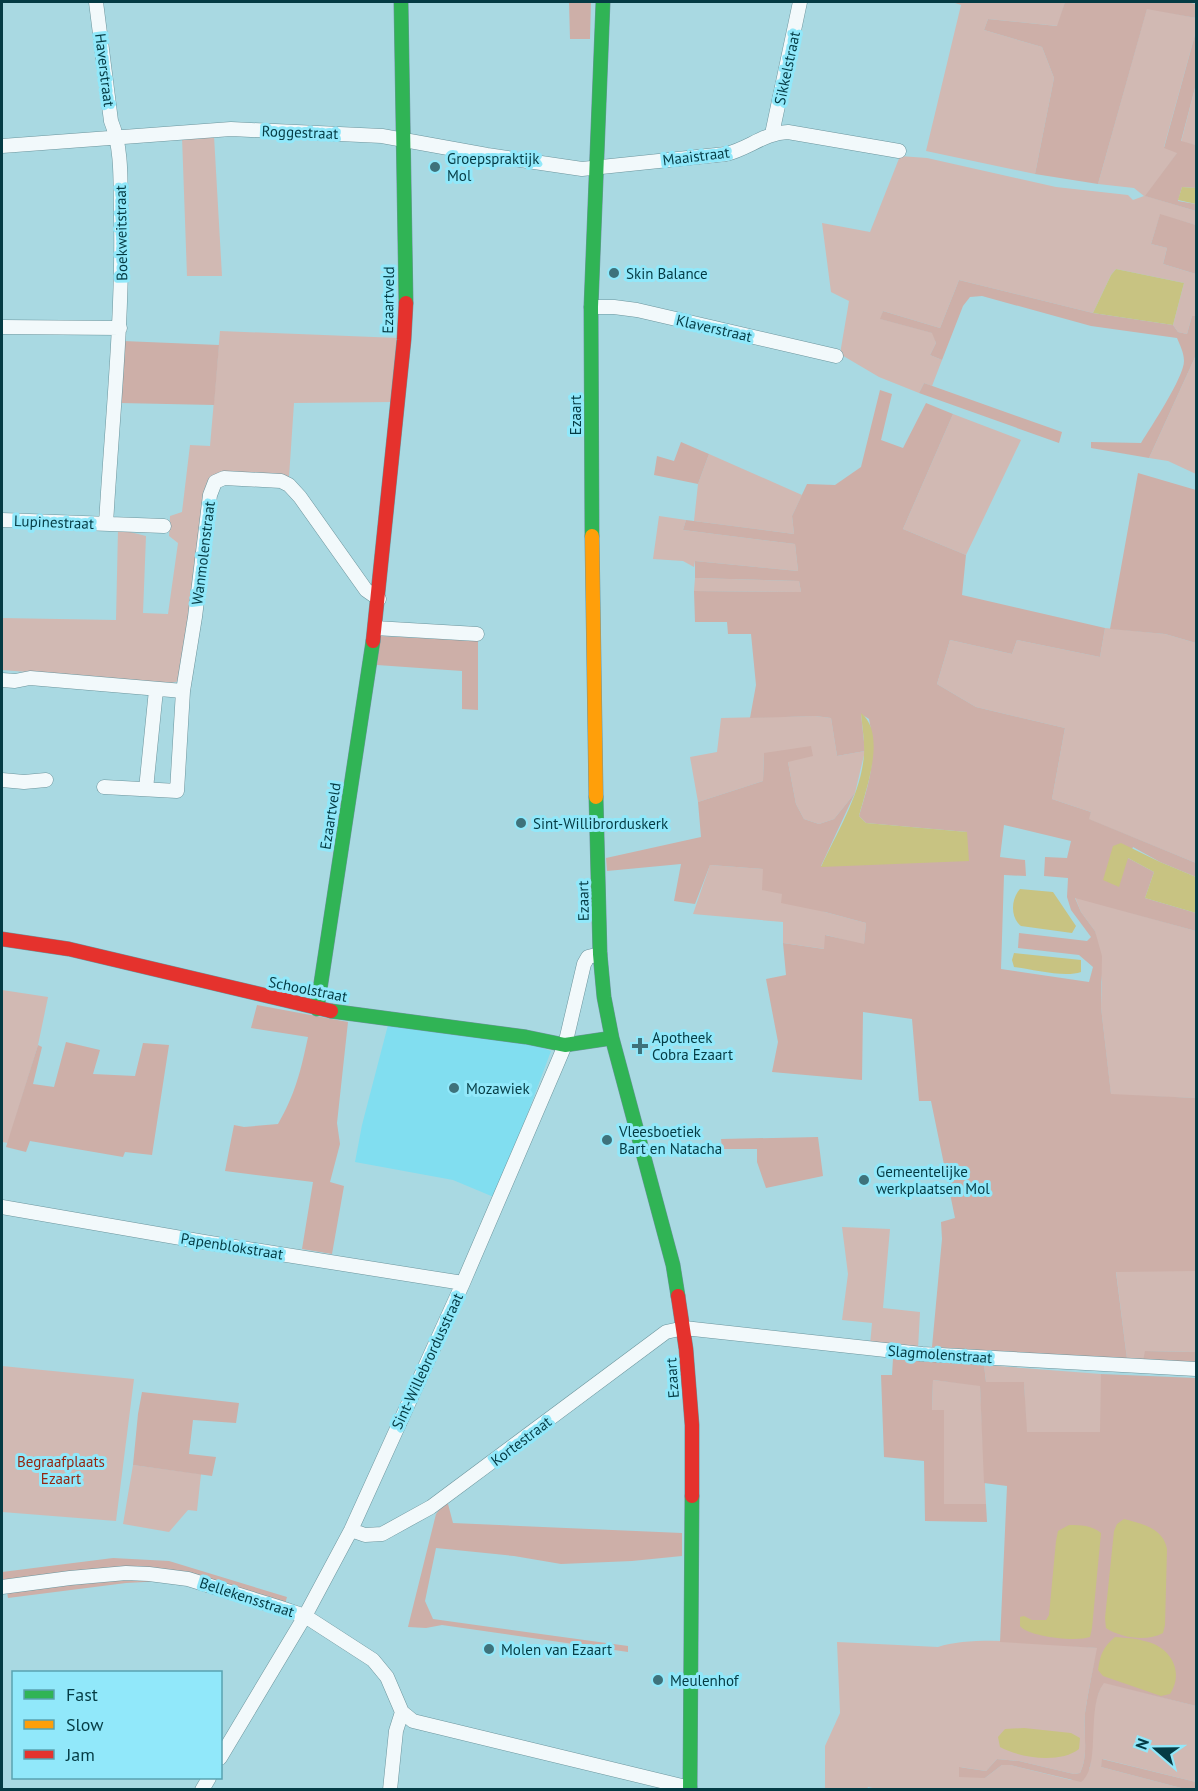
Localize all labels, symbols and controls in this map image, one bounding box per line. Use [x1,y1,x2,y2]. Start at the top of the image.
street label: Sikkelstraat [770,30,804,106]
street label: Haverstraat [91,32,119,108]
street label: Roggestraat [261,121,339,143]
street label: Maaistraat [661,142,731,170]
place label: Groepspraktijk Mol [447,149,540,185]
marker: Groepspraktijk Mol [428,160,442,174]
street label: Boekweitstraat [111,185,131,281]
place label: Skin Balance [626,264,708,283]
street label: Ezaartveld [378,266,398,334]
marker: Skin Balance [607,266,621,280]
street label: Klaverstraat [674,310,754,346]
street label: Ezaart [566,395,585,435]
street label: Wanmolenstraat [187,500,219,606]
street label: Lupinestraat [14,511,94,533]
street label: Ezaartveld [315,781,345,851]
place label: Sint-Willibrorduskerk [533,814,669,833]
marker: Sint-Willibrorduskerk [514,816,528,830]
street label: Ezaart [573,881,593,921]
street label: Schoolstraat [267,972,349,1006]
place label: Apotheek Cobra Ezaart [652,1028,733,1064]
marker: Apotheek Cobra Ezaart [633,1039,647,1053]
place label: Mozawiek [466,1079,530,1098]
marker: Mozawiek [447,1081,461,1095]
place label: Vleesboetiek Bart en Natacha [618,1122,722,1158]
marker: Vleesboetiek Bart en Natacha [600,1133,614,1147]
place label: Gemeentelijke werkplaatsen Mol [876,1162,990,1198]
marker: Gemeentelijke werkplaatsen Mol [857,1173,871,1187]
street label: Papenblokstraat [179,1229,285,1263]
street label: Sint-Willebrordusstraat [387,1290,467,1432]
street label: Slagmolenstraat [887,1341,993,1367]
street label: Ezaart [661,1357,683,1399]
street label: Kortestraat [487,1412,555,1470]
park label: Begraafplaats Ezaart [17,1452,105,1488]
street label: Bellekensstraat [197,1573,297,1621]
place label: Molen van Ezaart [501,1640,612,1659]
marker: Molen van Ezaart [482,1642,496,1656]
legend [12,1671,222,1779]
place label: Meulenhof [670,1671,740,1690]
marker: Meulenhof [651,1673,665,1687]
text: Fast [66,1683,98,1706]
text: Slow [66,1713,104,1736]
north arrow [1126,1719,1186,1779]
text: N [1131,1736,1153,1752]
text: Jam [65,1743,95,1766]

